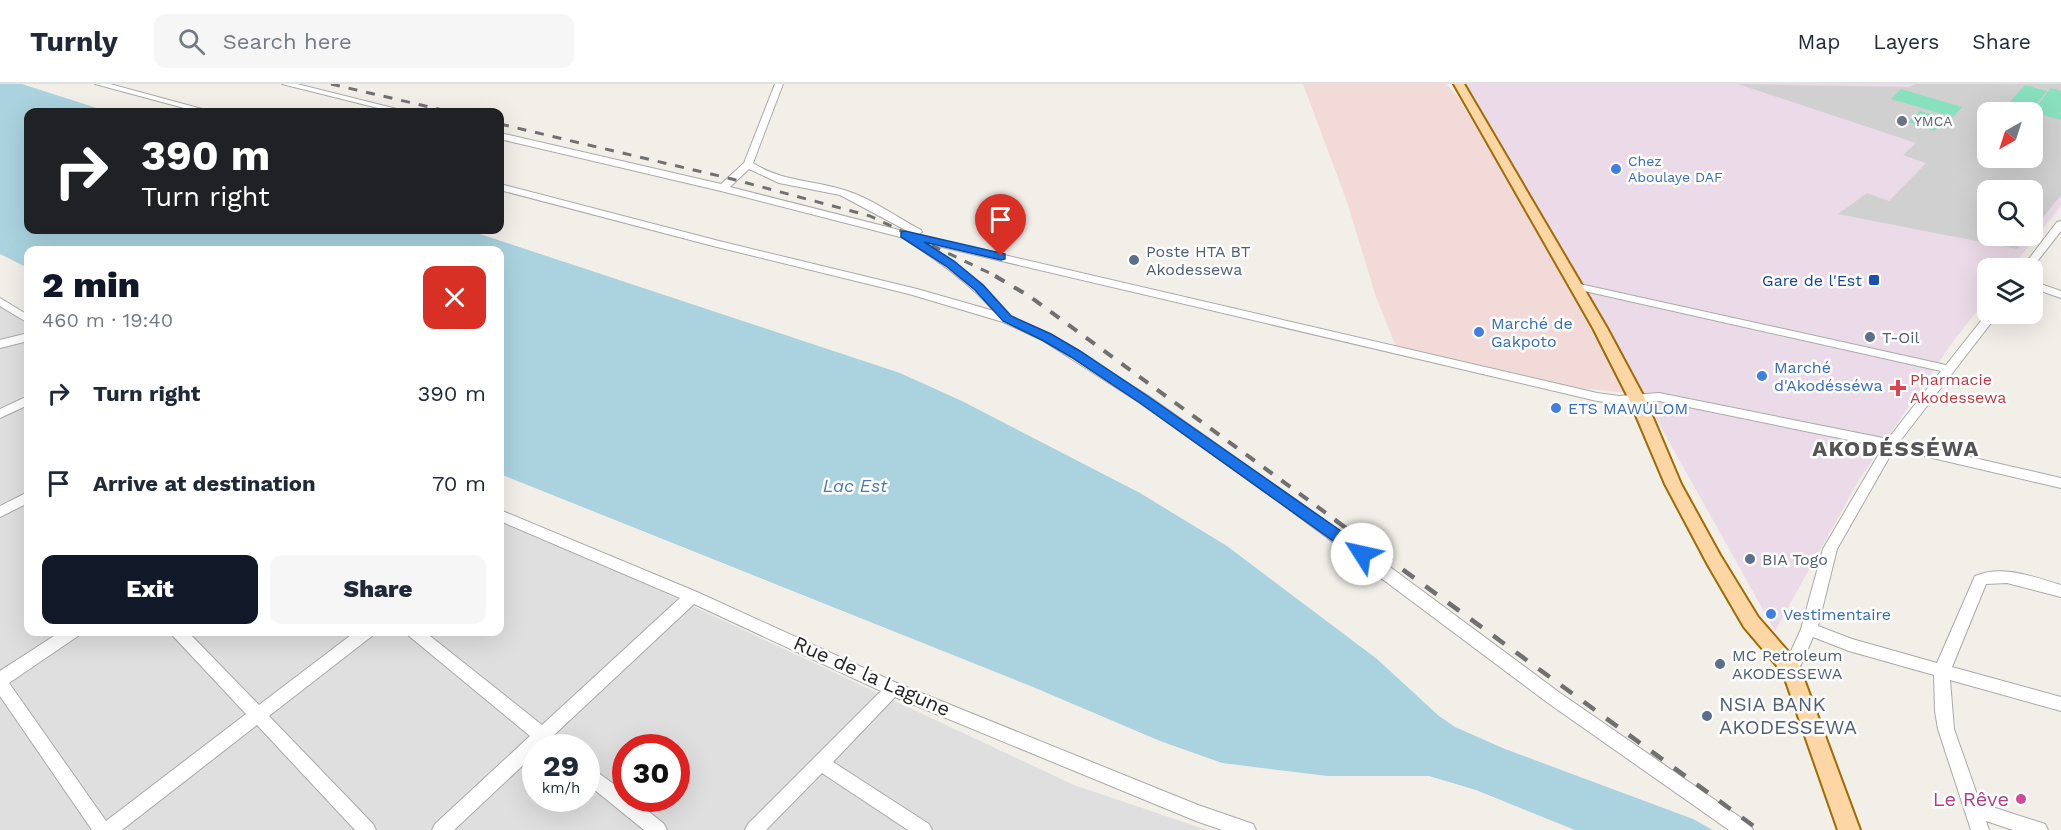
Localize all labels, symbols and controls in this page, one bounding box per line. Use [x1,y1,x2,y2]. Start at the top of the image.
search box [154,14,574,68]
text: Turnly [30,25,118,58]
icon: search [175,25,208,58]
text: Search here [223,29,352,54]
text: Map [1797,29,1840,54]
text: Layers [1873,29,1939,54]
text: Share [1972,29,2031,54]
north arrow [1977,102,2043,168]
map controls [1977,102,2043,324]
place label: YMCA [1914,113,1953,129]
marker: YMCA [1895,114,1909,128]
text: 390 m [141,131,270,180]
icon: right [42,132,120,210]
place label: Chez Aboulaye DAF [1628,153,1723,185]
marker: Chez Aboulaye DAF [1609,162,1623,176]
button: search [1977,180,2043,246]
text: Turn right [141,181,270,213]
pin [975,194,1026,256]
icon: arrive [984,203,1017,236]
place label: Poste HTA BT Akodessewa [1146,242,1251,279]
marker: Poste HTA BT Akodessewa [1127,253,1141,267]
button: layers [1977,258,2043,324]
text: 2 min [42,264,140,306]
button: close [423,266,486,329]
place label: Gare de l'Est [1762,271,1862,290]
marker: Gare de l'Est [1867,273,1881,287]
text: 460 m · 19:40 [42,308,173,332]
place label: Marché de Gakpoto [1491,314,1573,351]
marker: Marché de Gakpoto [1472,325,1486,339]
place label: T-Oil [1882,328,1919,347]
marker: T-Oil [1863,330,1877,344]
place label: Marché d'Akodésséwa [1774,358,1883,395]
marker: Marché d'Akodésséwa [1755,369,1769,383]
place label: Pharmacie Akodessewa [1910,370,2006,407]
icon: right [42,377,75,410]
text: Turn right [93,381,200,406]
text: 390 m [417,381,486,406]
marker: Pharmacie Akodessewa [1891,381,1905,395]
place label: ETS MAWULOM [1568,399,1688,418]
marker: ETS MAWULOM [1549,401,1563,415]
district label: AKODÉSSÉWA [1812,436,1980,461]
icon: arrive [42,467,75,500]
text: Arrive at destination [93,471,316,496]
text: 70 m [432,471,486,496]
water label: Lac Est [823,475,888,496]
position arrow [1330,522,1394,586]
place label: BIA Togo [1762,550,1828,569]
marker: BIA Togo [1743,552,1757,566]
button: Exit [42,555,258,624]
button: Share [270,555,486,624]
place label: Vestimentaire [1783,605,1891,624]
marker: Vestimentaire [1764,607,1778,621]
street label: Rue de la Lagune [790,631,954,721]
place label: MC Petroleum AKODESSEWA [1732,646,1843,683]
marker: MC Petroleum AKODESSEWA [1713,657,1727,671]
place label: NSIA BANK AKODESSEWA [1719,692,1857,739]
marker: NSIA BANK AKODESSEWA [1700,709,1714,723]
speed limit sign: 30 [612,734,690,812]
text: 29 [543,748,579,783]
text: km/h [542,779,580,797]
place label: Le Rêve [1933,787,2009,811]
marker: Le Rêve [2014,792,2028,806]

